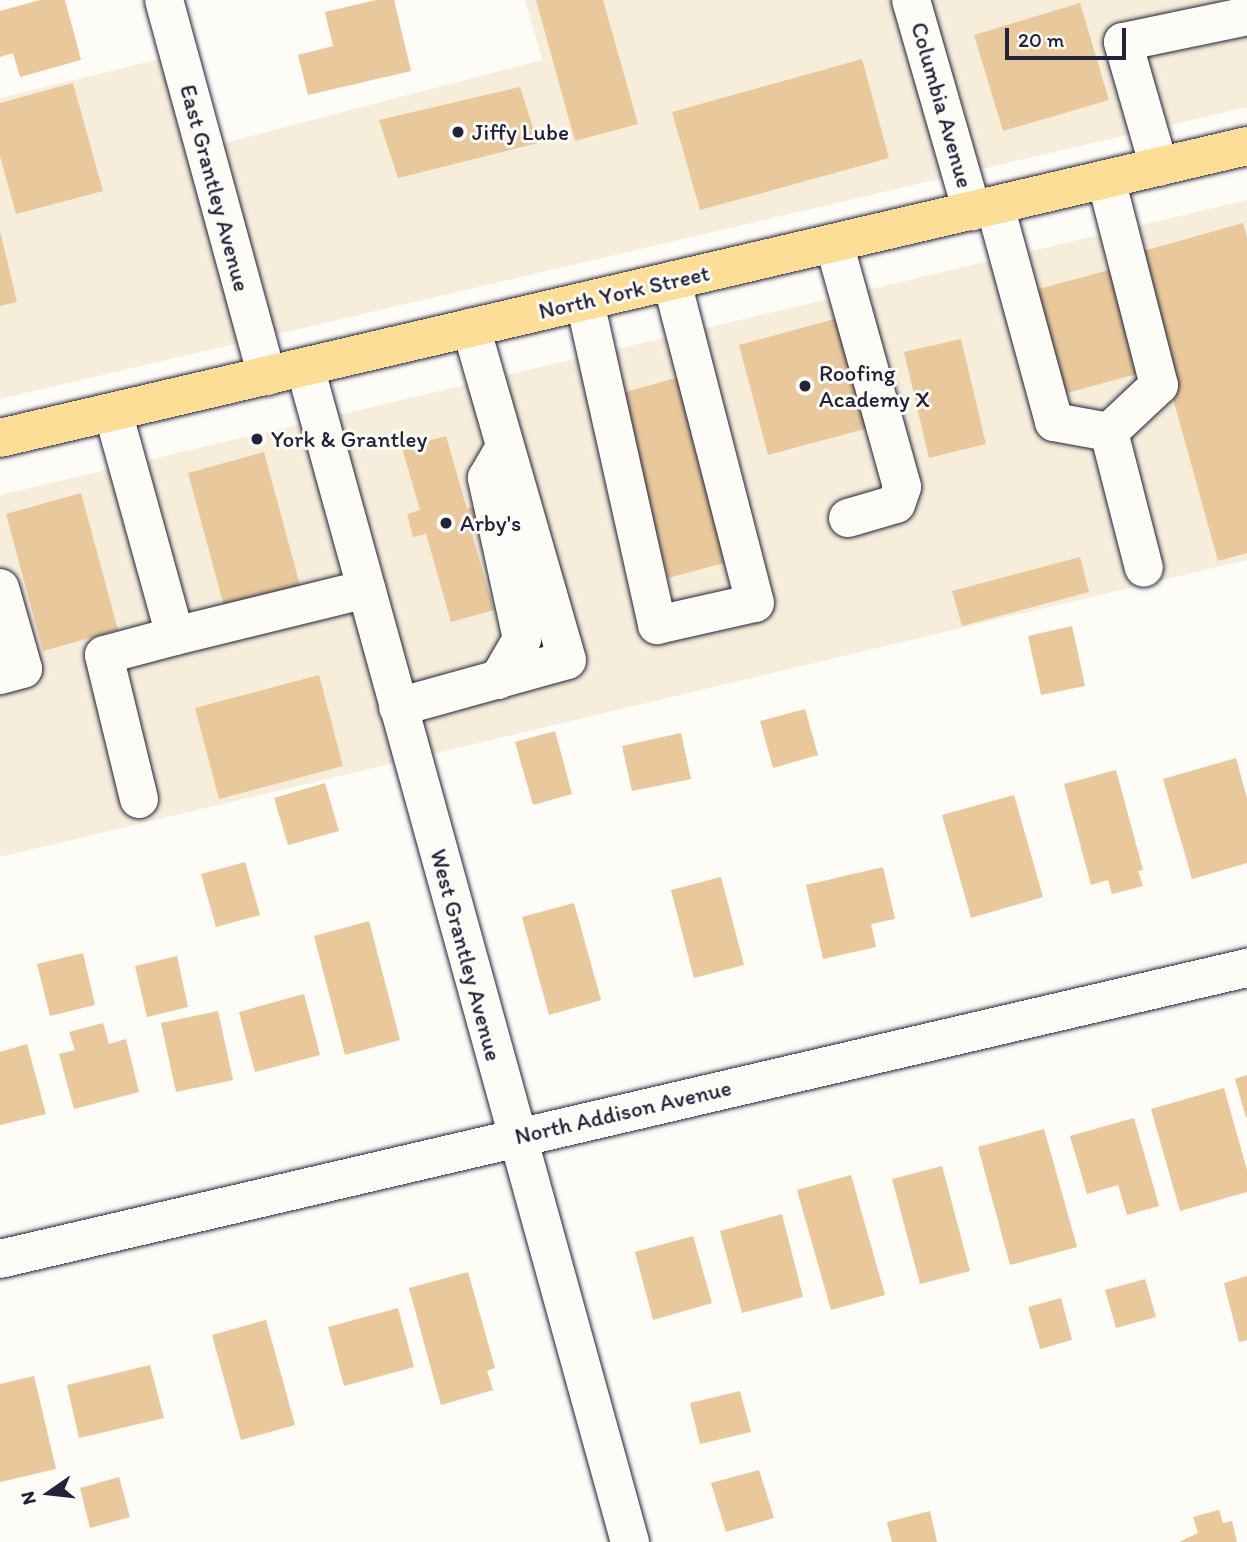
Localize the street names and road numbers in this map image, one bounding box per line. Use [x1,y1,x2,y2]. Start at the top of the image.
street label: Columbia Avenue [905,19,979,191]
street label: East Grantley Avenue [174,82,256,294]
street label: North York Street [537,259,711,325]
street label: West Grantley Avenue [425,847,507,1063]
street label: North Addison Avenue [513,1074,733,1150]

